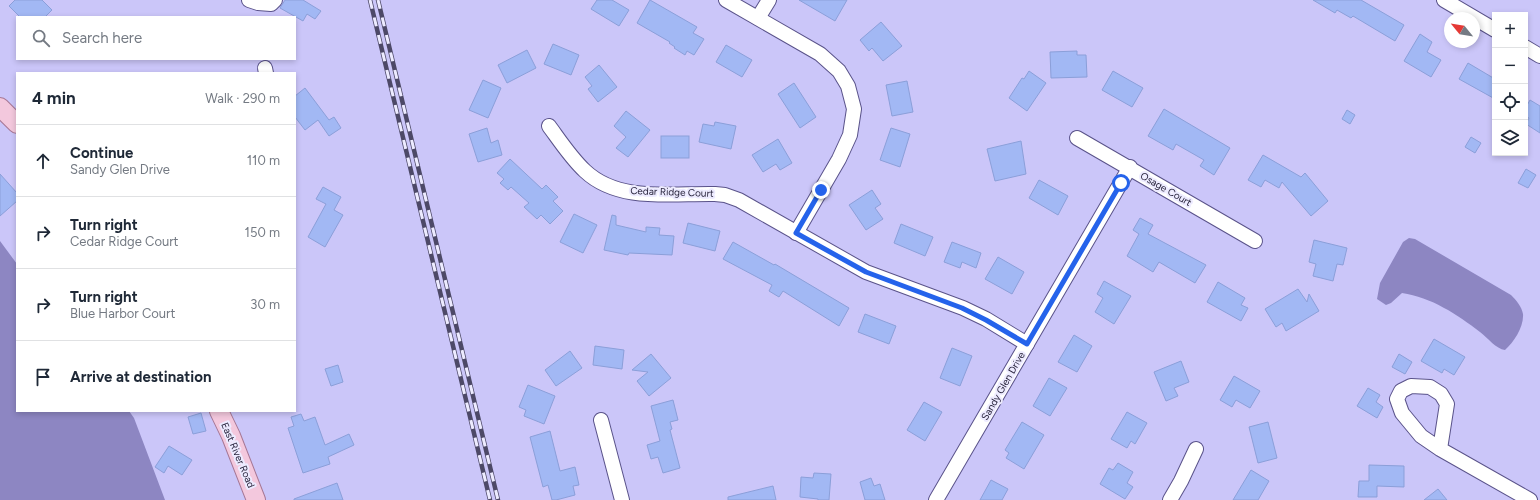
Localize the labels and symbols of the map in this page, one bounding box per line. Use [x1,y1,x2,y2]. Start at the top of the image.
north arrow [1444,12,1480,48]
street label: Osage Court [1138,169,1194,209]
route start [1112,174,1130,192]
route end [812,181,830,199]
street label: Cedar Ridge Court [630,184,714,200]
street label: Sandy Glen Drive [978,349,1028,423]
street label: East River Road [218,420,258,490]

